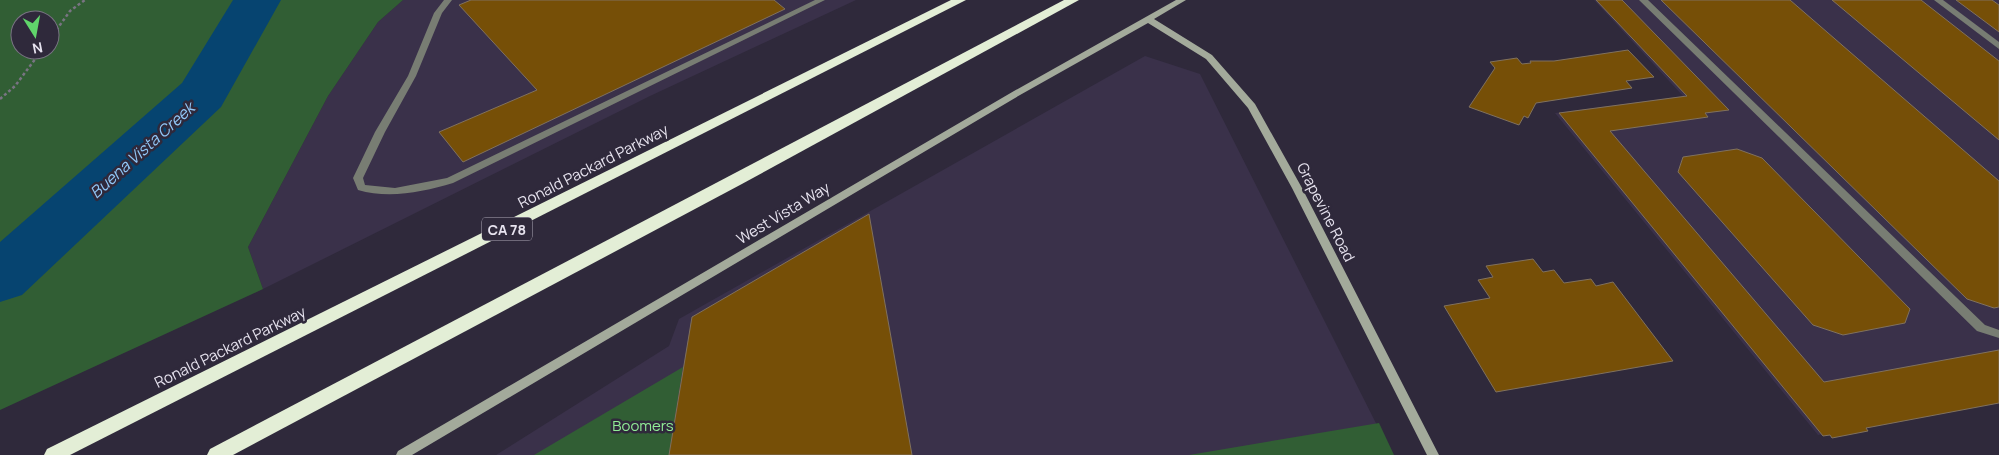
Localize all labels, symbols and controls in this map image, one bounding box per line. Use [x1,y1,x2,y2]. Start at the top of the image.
north arrow [10,10,60,60]
text: N [31,38,44,59]
water label: Buena Vista Creek [85,96,201,203]
street label: Ronald Packard Parkway [514,119,672,213]
street label: Grapevine Road [1292,159,1360,265]
street label: West Vista Way [732,177,834,249]
road number: CA 78 [482,218,532,240]
street label: Ronald Packard Parkway [151,301,309,393]
park label: Boomers [612,415,674,436]

